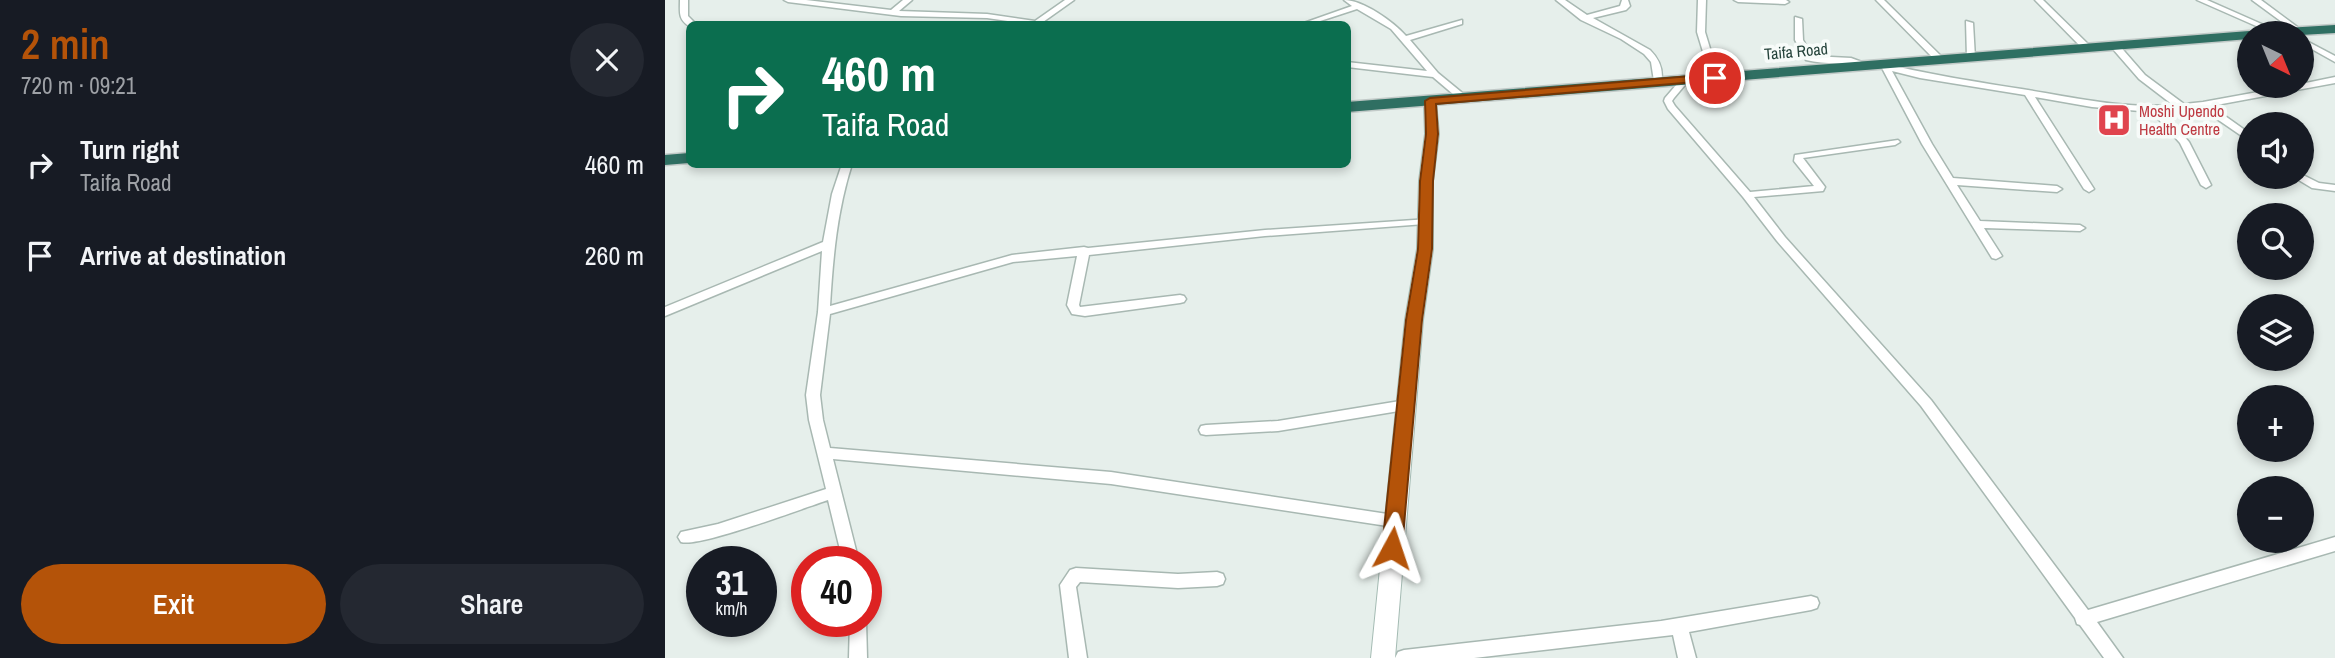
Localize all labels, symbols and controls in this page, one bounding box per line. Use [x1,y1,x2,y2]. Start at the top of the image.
text: 2 min [21,16,110,72]
north arrow [2237,21,2313,98]
map controls [2237,21,2314,553]
button: close [570,23,644,97]
street label: Taifa Road [1763,37,1829,65]
text: 460 m [822,40,936,106]
pin [1685,48,1745,108]
icon: right [707,49,798,140]
icon: arrive [1696,59,1734,97]
text: 720 m · 09:21 [21,70,136,101]
place label: Moshi Upendo Health Centre [2139,100,2224,140]
hospital icon: Moshi Upendo Health Centre [2095,101,2133,139]
text: Taifa Road [822,103,949,146]
button: sound [2237,112,2314,189]
text: Turn right [80,132,179,167]
icon: right [21,146,59,184]
text: 460 m [585,147,644,182]
text: Taifa Road [80,167,172,198]
button: search [2237,203,2314,280]
icon: arrive [21,237,59,275]
text: Arrive at destination [80,238,286,273]
text: 260 m [585,238,644,273]
button: layers [2237,294,2314,371]
button: + [2237,385,2314,462]
button: − [2237,476,2314,553]
position arrow [1355,511,1429,585]
speed limit sign: 40 [791,546,882,637]
text: 31 [716,559,747,606]
button: Exit [21,564,326,644]
button: Share [340,564,644,644]
text: km/h [716,596,748,621]

